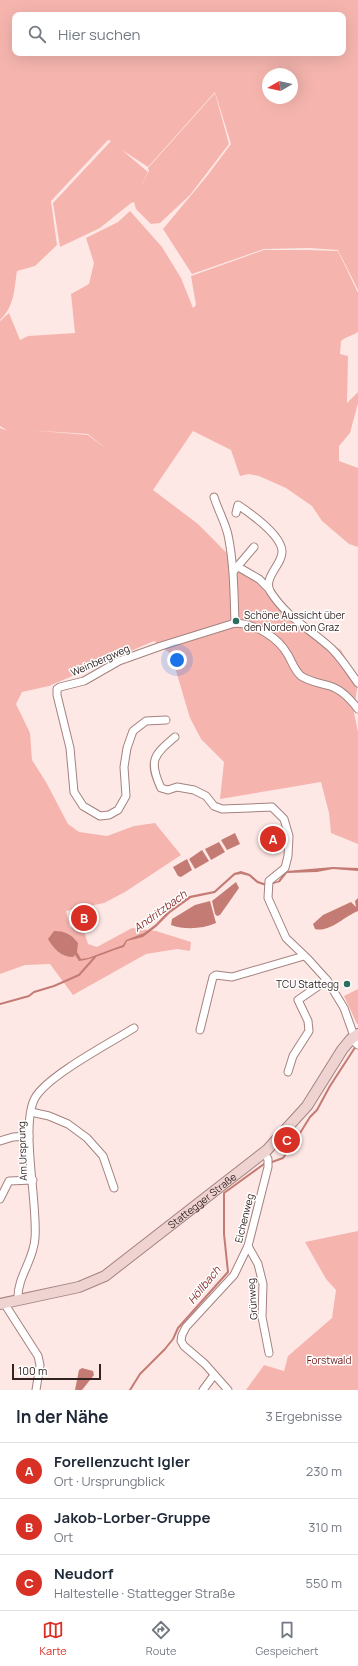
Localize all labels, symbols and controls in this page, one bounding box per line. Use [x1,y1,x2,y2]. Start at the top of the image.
search box [12,12,346,56]
icon: search [26,23,48,45]
text: Hier suchen [58,24,140,45]
north arrow [262,68,298,104]
place label: Schöne Aussicht über den Norden von Graz [244,608,346,634]
marker: Schöne Aussicht über den Norden von Graz [231,616,241,626]
street label: Weinbergweg [68,641,132,679]
your location [167,650,187,670]
pin: A [260,824,286,854]
water label: Andritzbach [130,886,190,935]
pin: B [71,903,97,933]
place label: TCU Stattegg [276,977,339,991]
marker: TCU Stattegg [342,979,352,989]
street label: Am Ursprung [14,1121,30,1181]
pin: C [274,1125,300,1155]
street label: Stattegger Straße [165,1169,239,1232]
street label: Eichenweg [231,1192,257,1244]
water label: Höllbach [184,1262,224,1307]
street label: Grünweg [244,1278,260,1320]
park label: Forstwald [307,1353,351,1367]
scale bar [12,1362,101,1381]
text: 100 m [18,1363,47,1378]
text: In der Nähe [16,1405,109,1428]
text: 3 Ergebnisse [265,1407,342,1425]
text: Forellenzucht Igler [54,1451,190,1472]
text: A [25,1462,33,1480]
text: 230 m [306,1462,342,1480]
text: Ort · Ursprungblick [54,1472,165,1490]
text: Jakob-Lorber-Gruppe [54,1507,211,1528]
text: B [25,1518,33,1536]
text: 310 m [308,1518,342,1536]
text: Ort [54,1528,73,1546]
text: Neudorf [54,1563,113,1584]
text: C [24,1574,34,1592]
text: 550 m [305,1574,342,1592]
text: Haltestelle · Stattegger Straße [54,1584,235,1602]
tab: Karte [40,1619,67,1658]
tab: Route [146,1619,176,1658]
tab: Gespeichert [256,1619,318,1658]

